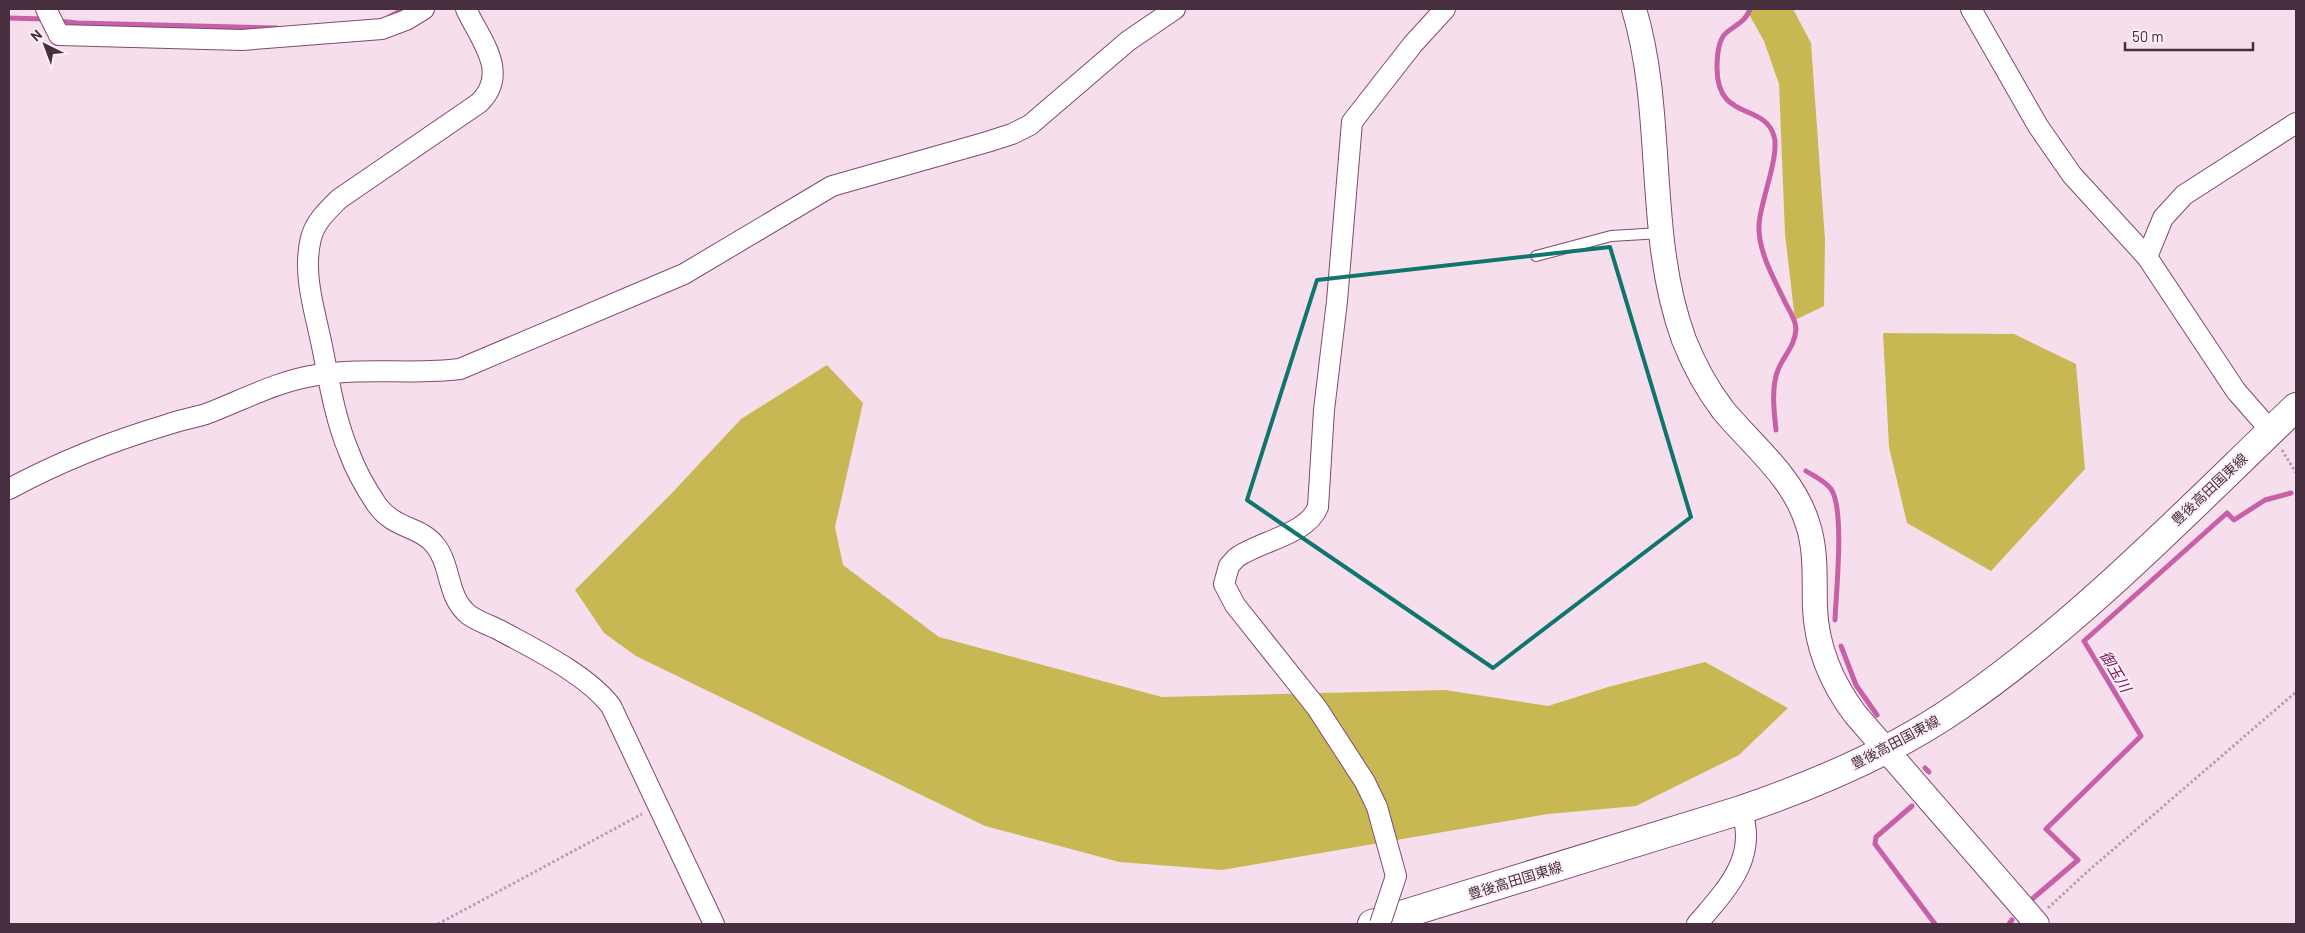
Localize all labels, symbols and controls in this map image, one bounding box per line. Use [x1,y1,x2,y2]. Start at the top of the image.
north arrow [20,20,70,70]
scale bar [2125,20,2252,52]
text: N [27,26,45,44]
text: 50 m [2132,27,2164,45]
street label: 豊後高田国東線 [2167,449,2251,529]
water label: 御玉川 [2097,647,2136,697]
street label: 豊後高田国東線 [1848,711,1942,773]
street label: 豊後高田国東線 [1466,858,1564,902]

